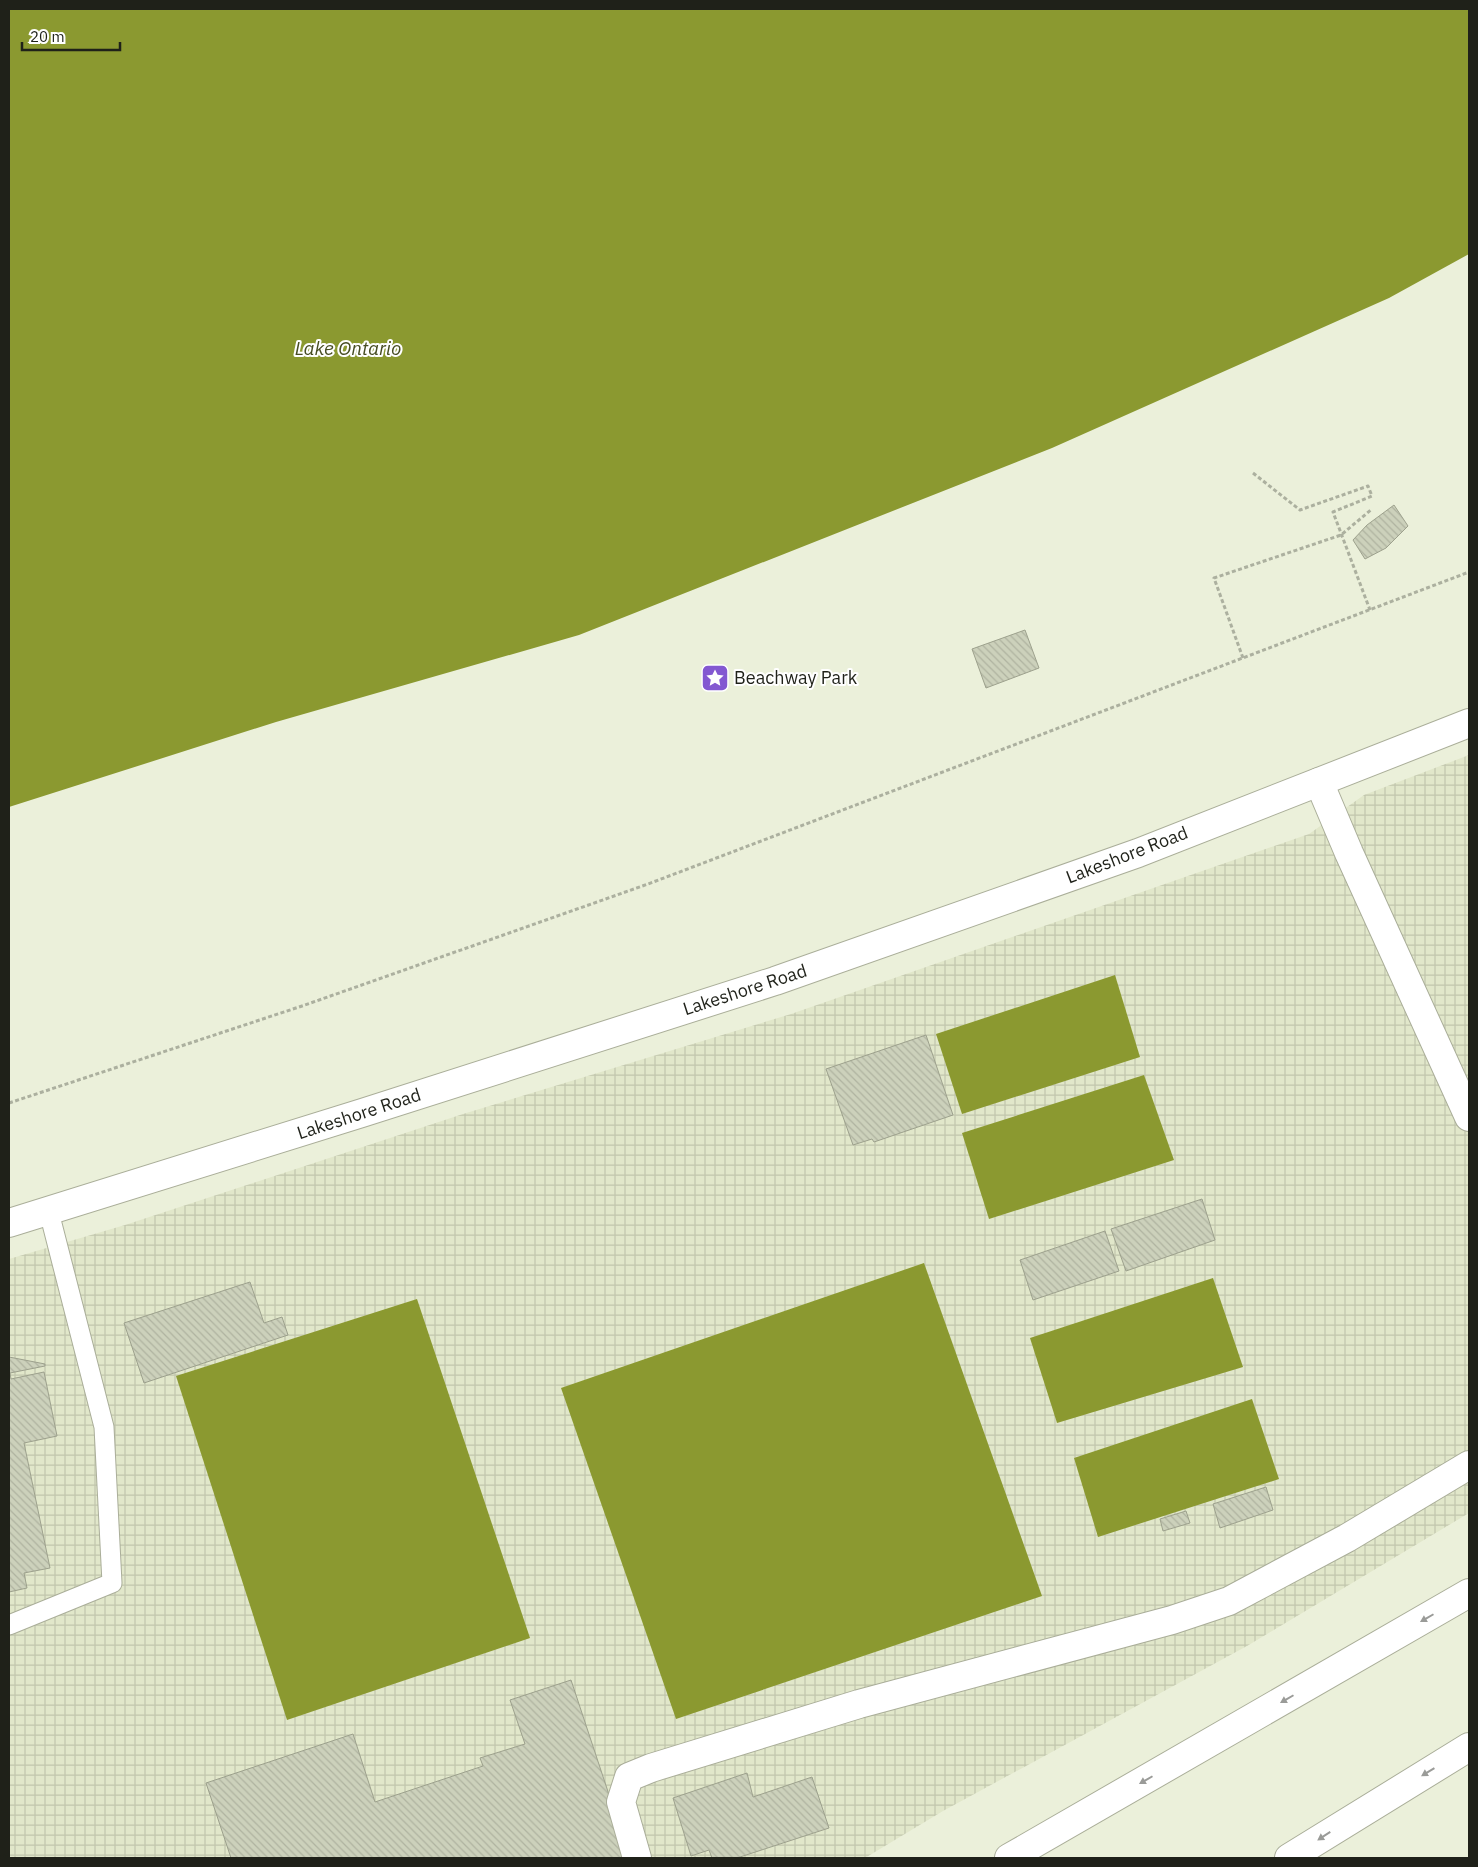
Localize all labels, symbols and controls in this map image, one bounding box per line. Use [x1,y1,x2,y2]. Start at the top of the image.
scale bar [22,20,120,52]
text: 20 m [30,27,65,46]
water label: Lake Ontario [295,336,401,360]
place icon: Beachway Park [700,663,730,693]
place label: Beachway Park [734,666,858,689]
street label: Lakeshore Road [1063,821,1191,888]
street label: Lakeshore Road [680,959,810,1020]
street label: Lakeshore Road [294,1083,424,1144]
one-way arrow [1421,1613,1434,1622]
one-way arrow [1280,1695,1293,1704]
one-way arrow [1421,1768,1434,1777]
one-way arrow [1138,1776,1153,1784]
one-way arrow [1317,1832,1330,1841]

